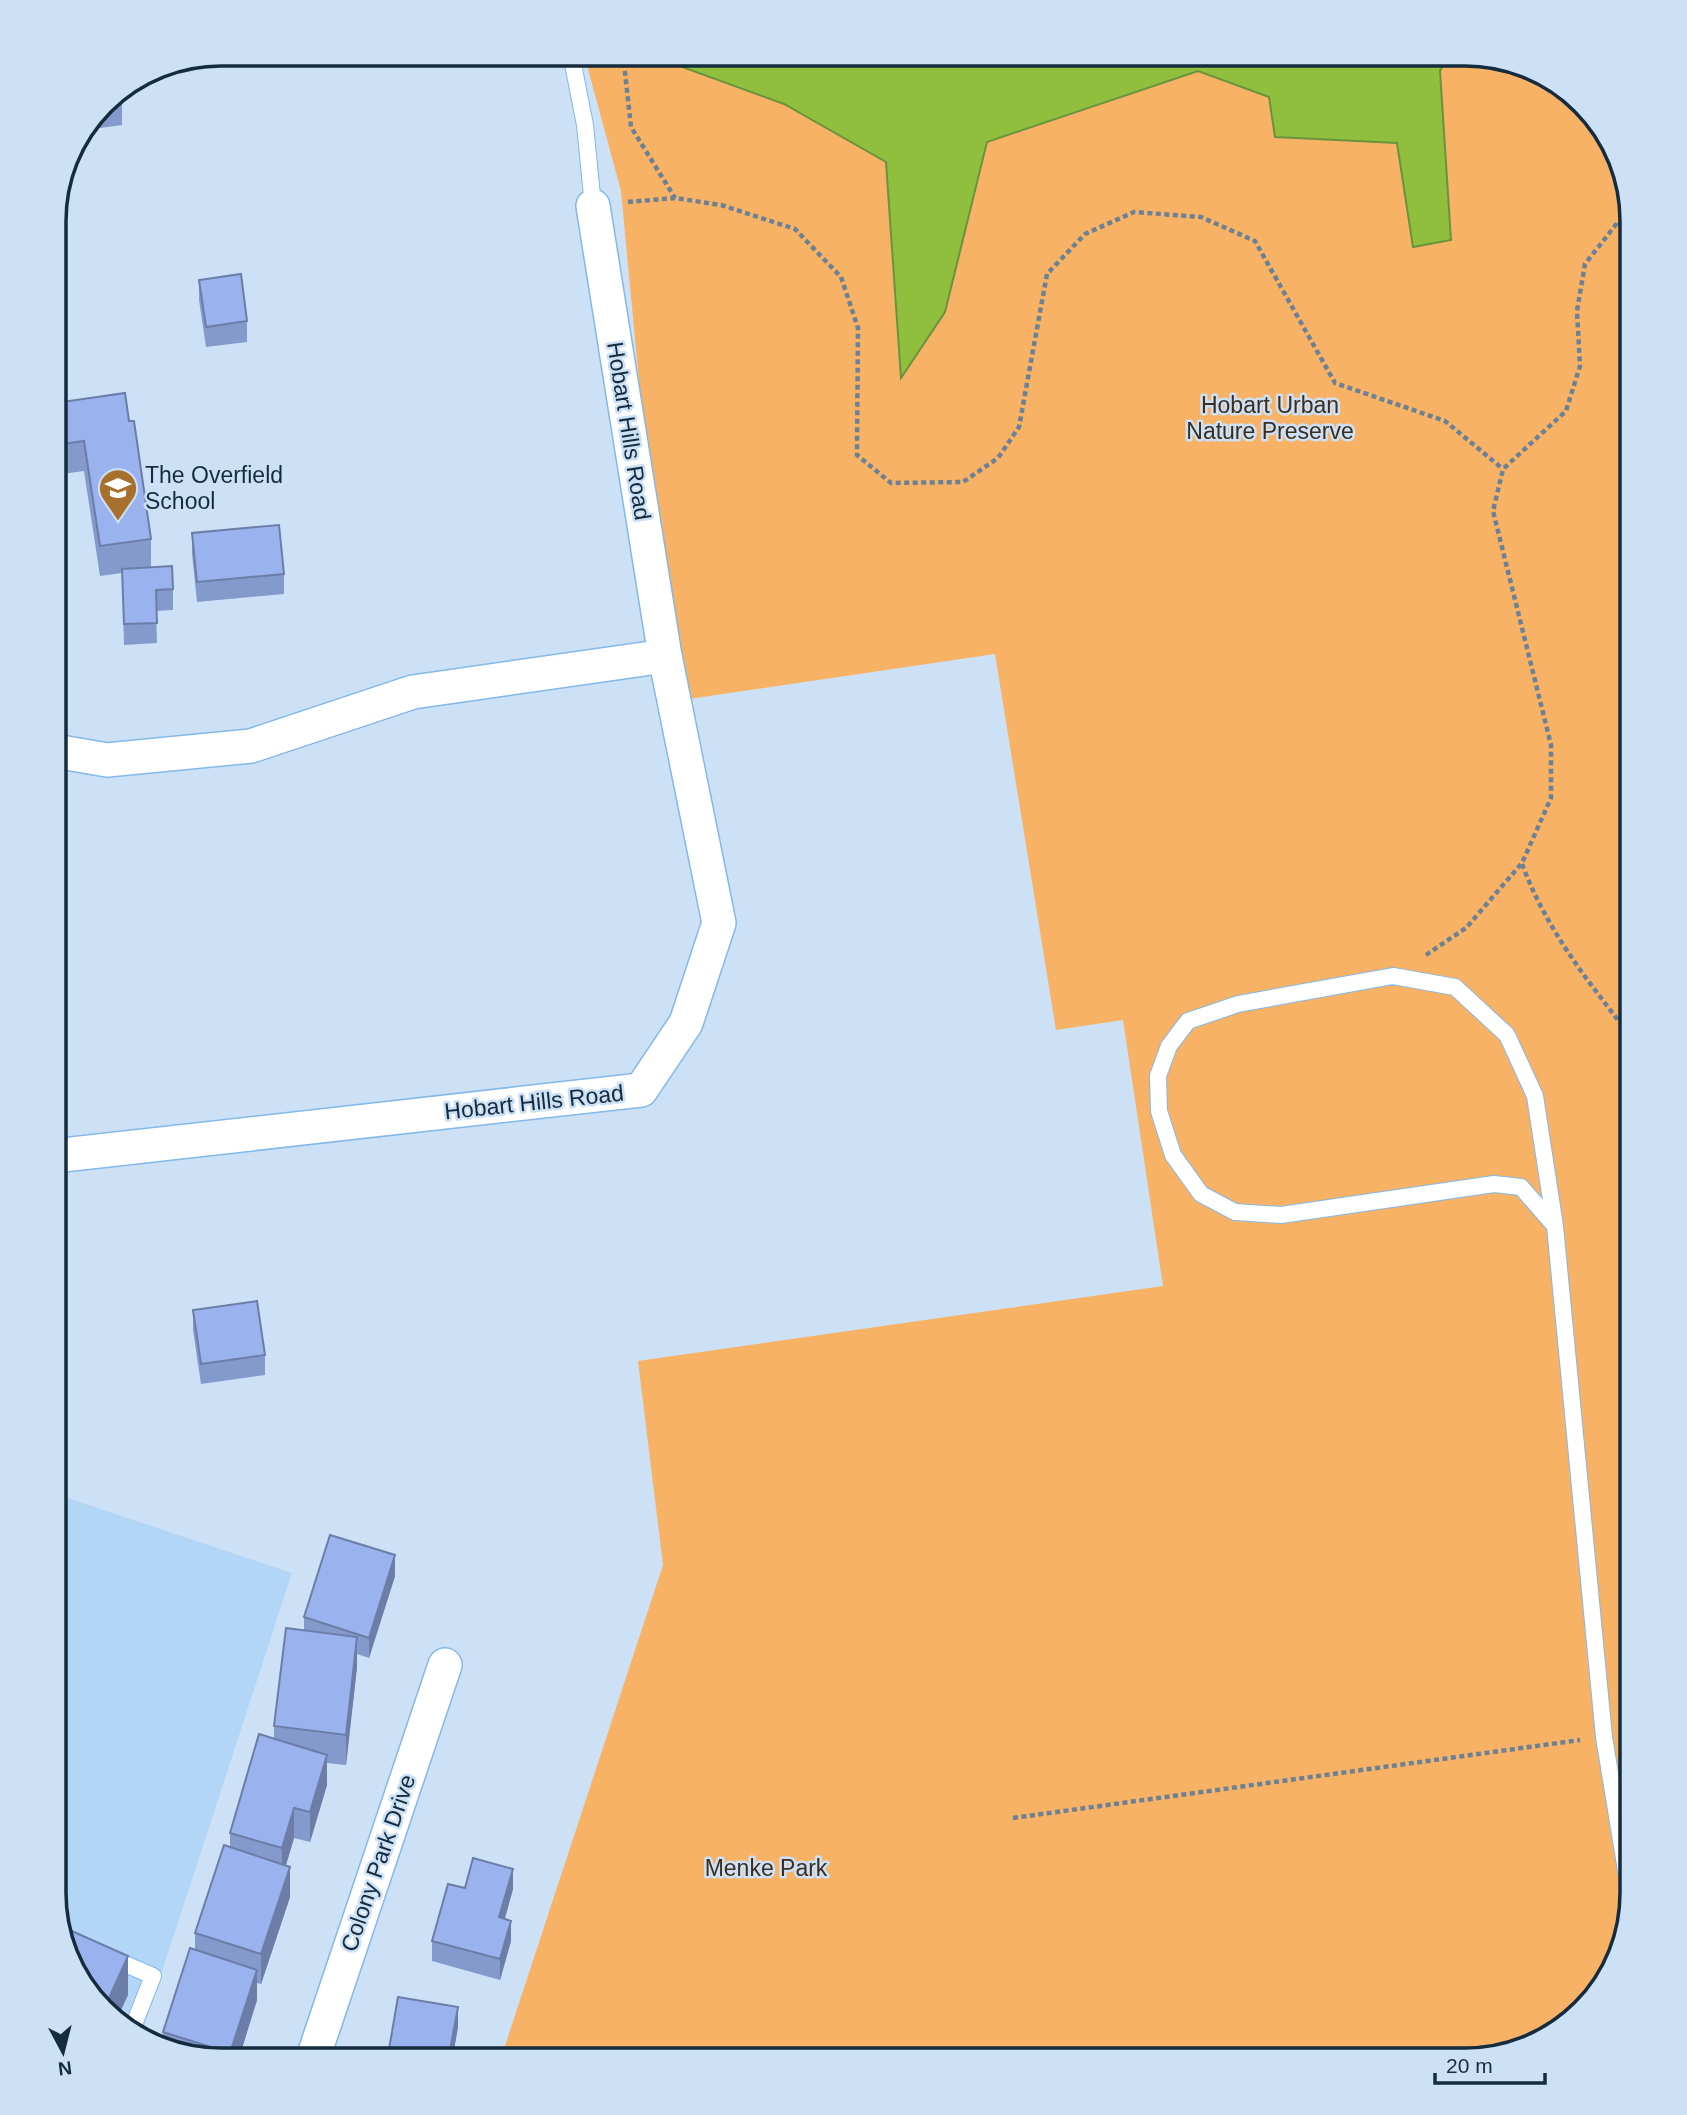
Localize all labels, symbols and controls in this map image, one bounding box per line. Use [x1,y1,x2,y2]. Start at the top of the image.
street label: Hobart Hills Road [602,340,656,522]
park label: Hobart Urban Nature Preserve [1186,392,1354,444]
place label: The Overfield School [145,462,283,514]
school or university icon: The Overfield School [97,467,139,522]
street label: Hobart Hills Road [443,1080,625,1124]
street label: Colony Park Drive [336,1771,420,1955]
park label: Menke Park [705,1855,828,1881]
north arrow [28,2017,98,2087]
scale bar [1435,2042,1545,2086]
text: 20 m [1446,2054,1493,2077]
text: N [57,2057,73,2080]

